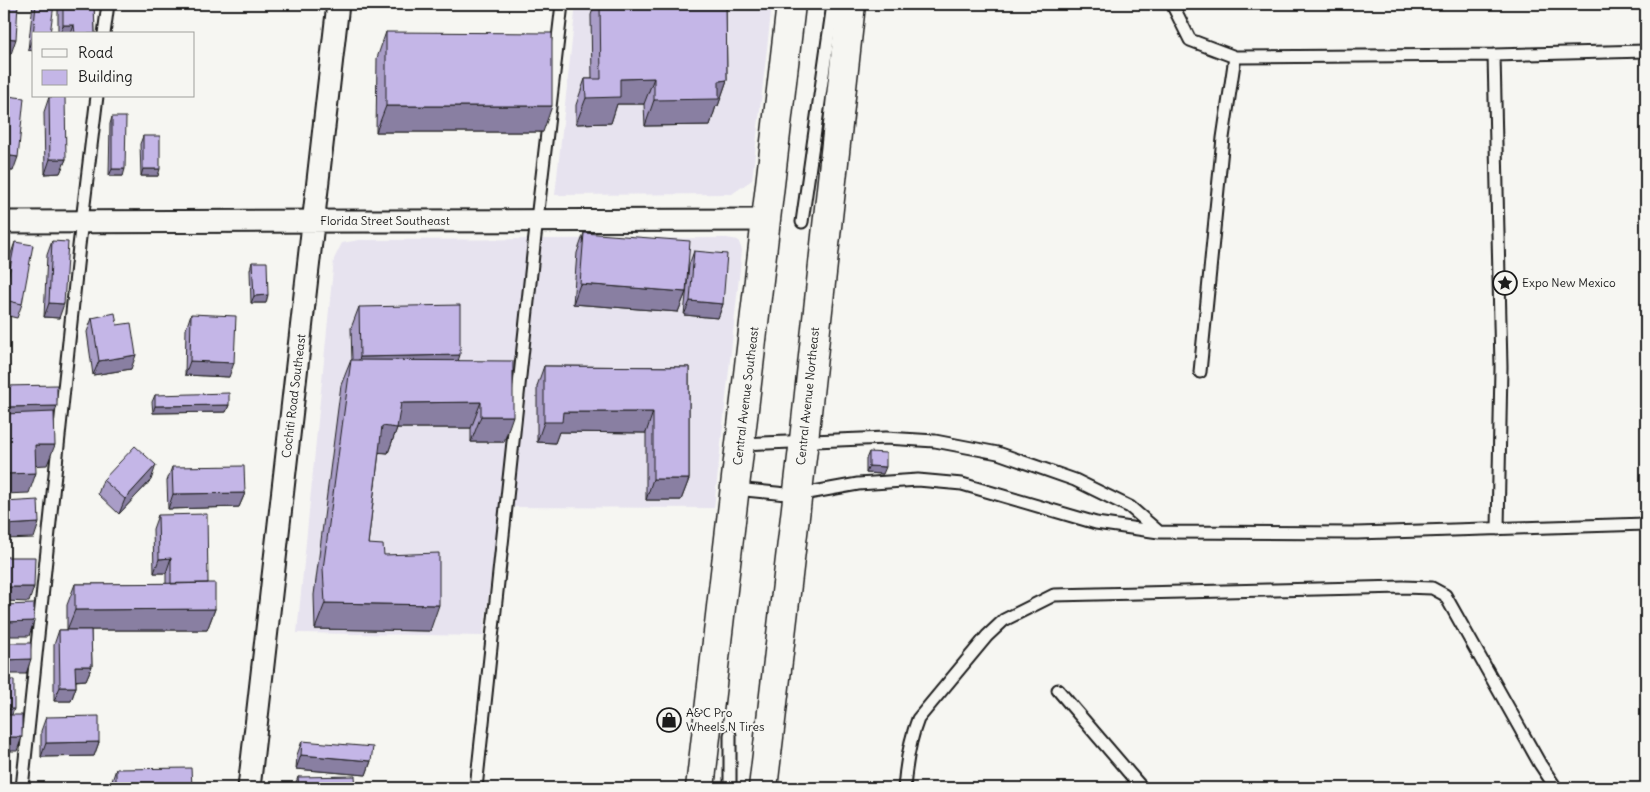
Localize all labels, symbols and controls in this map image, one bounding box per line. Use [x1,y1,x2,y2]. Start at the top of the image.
legend [32,32,195,98]
text: Road [78,43,113,62]
text: Building [78,67,133,86]
street label: Florida Street Southeast [320,213,450,228]
place icon: Expo New Mexico [1492,270,1518,296]
place label: Expo New Mexico [1522,275,1616,290]
street label: Central Avenue Southeast [730,326,761,466]
street label: Central Avenue Northeast [793,326,822,466]
street label: Cochiti Road Southeast [278,333,309,459]
place label: A&C Pro Wheels N Tires [686,705,764,734]
shop icon: A&C Pro Wheels N Tires [656,707,682,733]

